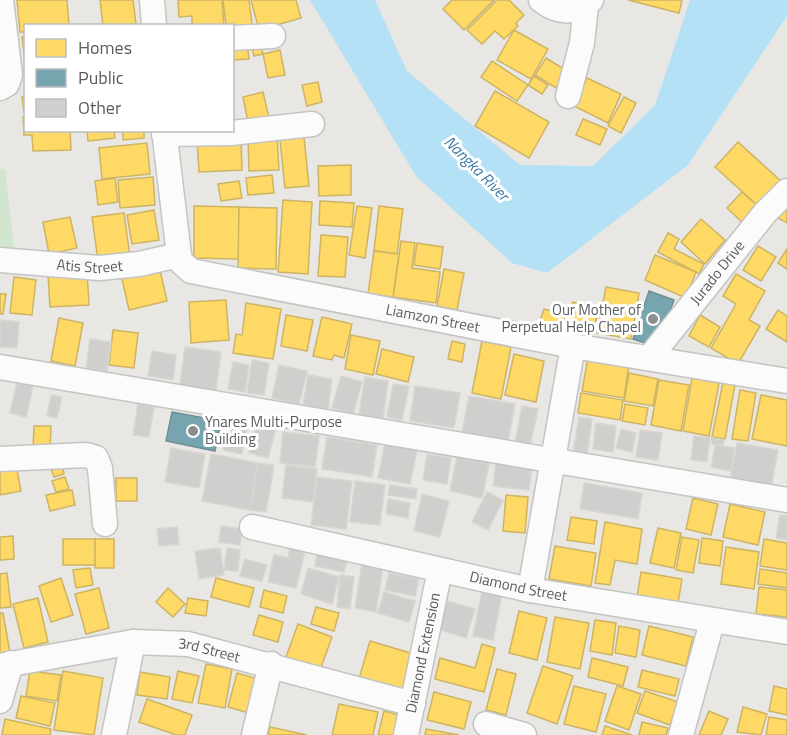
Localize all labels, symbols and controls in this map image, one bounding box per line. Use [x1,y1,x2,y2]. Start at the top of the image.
legend [24,24,234,132]
text: Homes [78,34,132,61]
text: Public [78,64,124,91]
text: Other [78,94,121,121]
water label: Nangka River [439,130,516,207]
street label: Jurado Drive [684,235,750,310]
street label: Atis Street [56,253,125,279]
street label: Liamzon Street [384,298,483,339]
place label: Our Mother of Perpetual Help Chapel [501,298,641,338]
marker: Our Mother of Perpetual Help Chapel [646,312,660,326]
place label: Ynares Multi-Purpose Building [205,410,342,450]
marker: Ynares Multi-Purpose Building [186,424,200,438]
street label: Diamond Street [468,565,570,607]
street label: Diamond Extension [399,590,446,715]
street label: 3rd Street [178,632,243,669]

